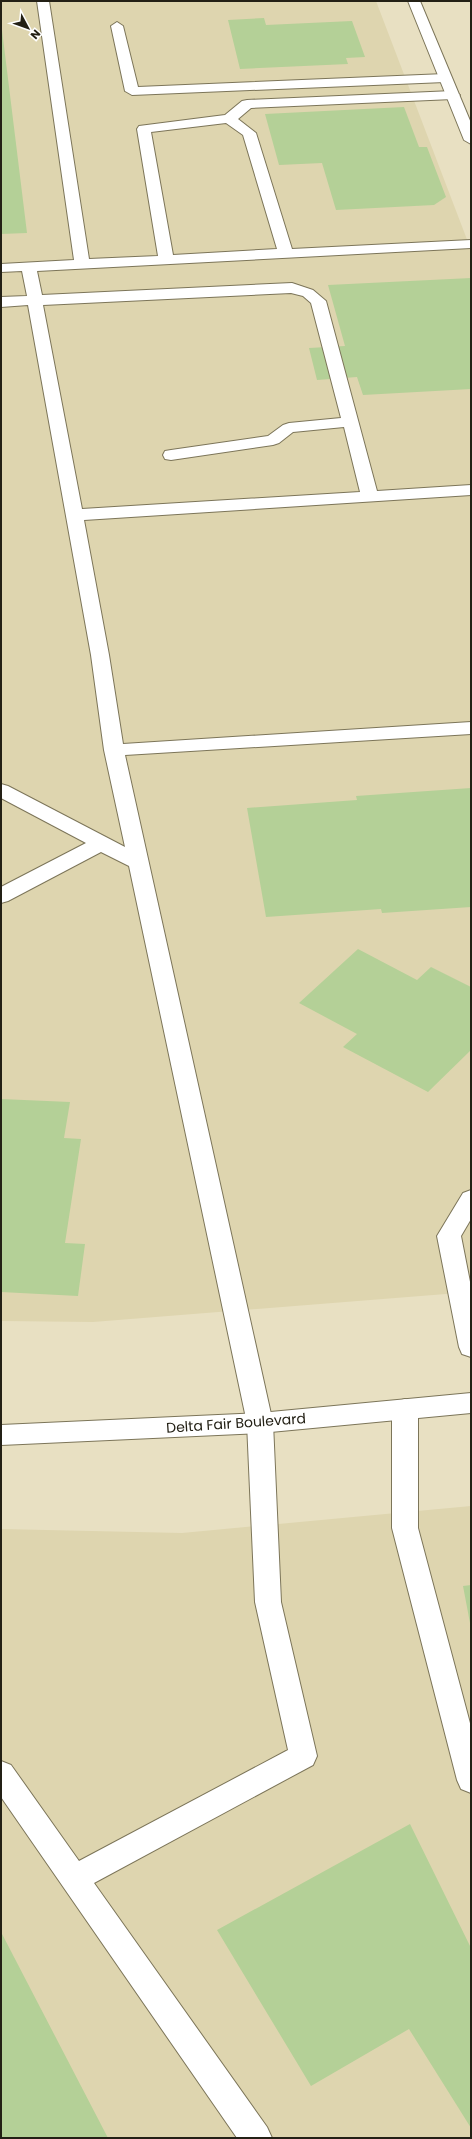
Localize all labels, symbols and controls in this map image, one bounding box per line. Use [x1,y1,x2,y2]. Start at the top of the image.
north arrow [8,8,48,48]
text: N [27,26,44,43]
street label: Delta Fair Boulevard [166,1408,306,1438]

